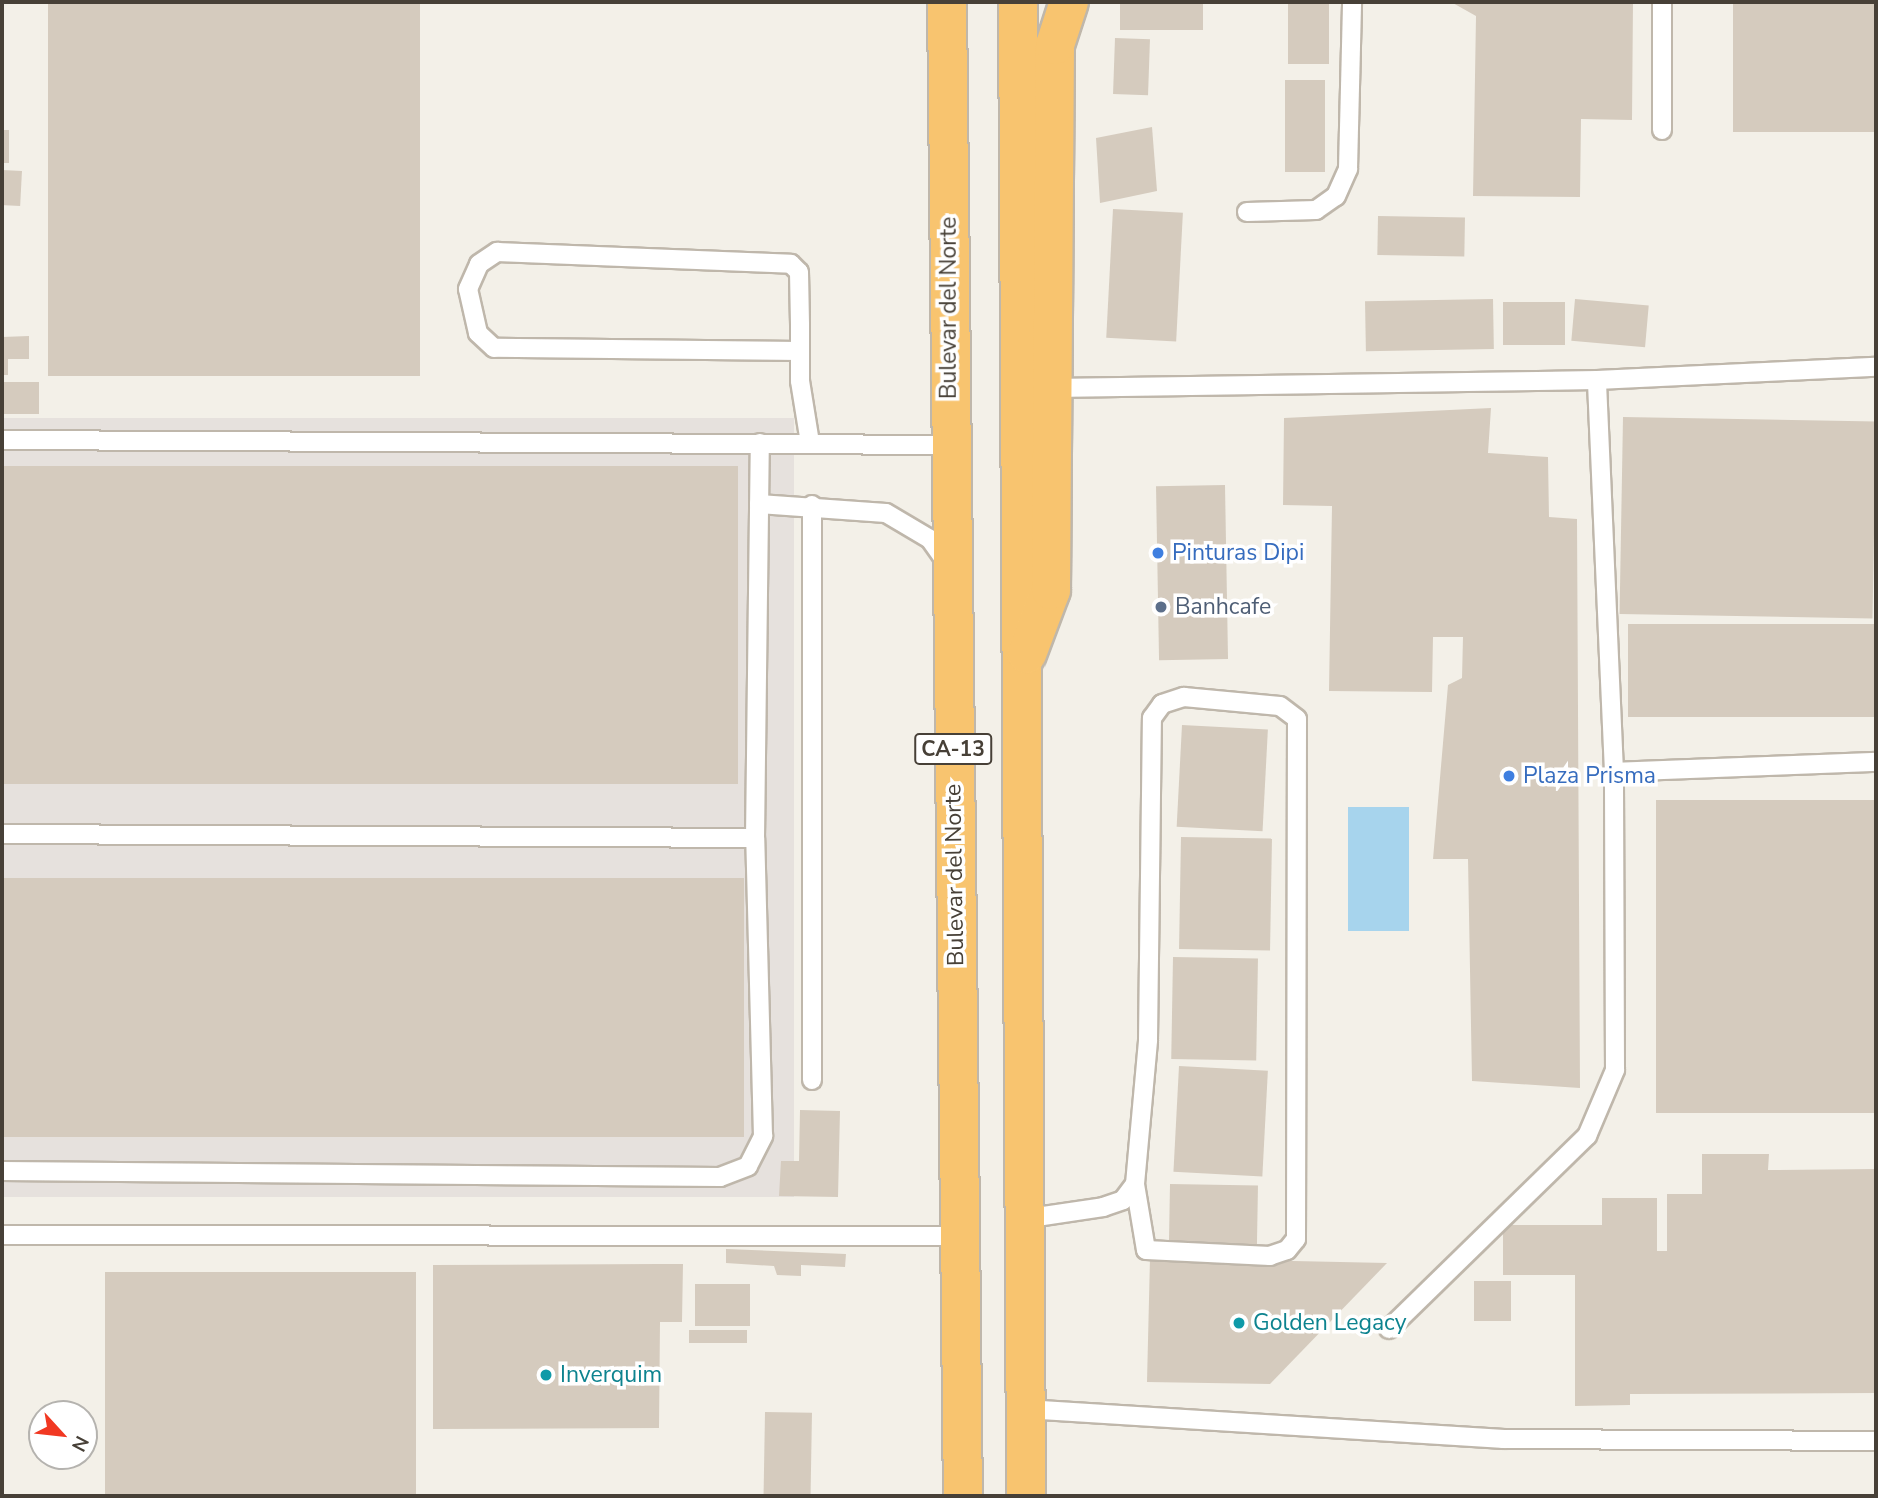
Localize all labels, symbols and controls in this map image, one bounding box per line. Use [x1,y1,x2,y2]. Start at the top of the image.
street label: Bulevar del Norte [935,217,963,399]
place label: Pinturas Dipi [1172,539,1304,567]
marker: Pinturas Dipi [1150,545,1166,561]
place label: Banhcafe [1175,593,1271,621]
marker: Banhcafe [1153,599,1169,615]
road number: CA-13 [913,732,993,766]
place label: Plaza Prisma [1523,762,1656,790]
marker: Plaza Prisma [1501,768,1517,784]
street label: Bulevar del Norte [940,784,970,966]
place label: Golden Legacy [1253,1309,1407,1337]
marker: Golden Legacy [1231,1315,1247,1331]
place label: Inverquim [560,1361,662,1389]
marker: Inverquim [538,1367,554,1383]
north arrow [28,1400,98,1470]
text: N [65,1431,95,1456]

